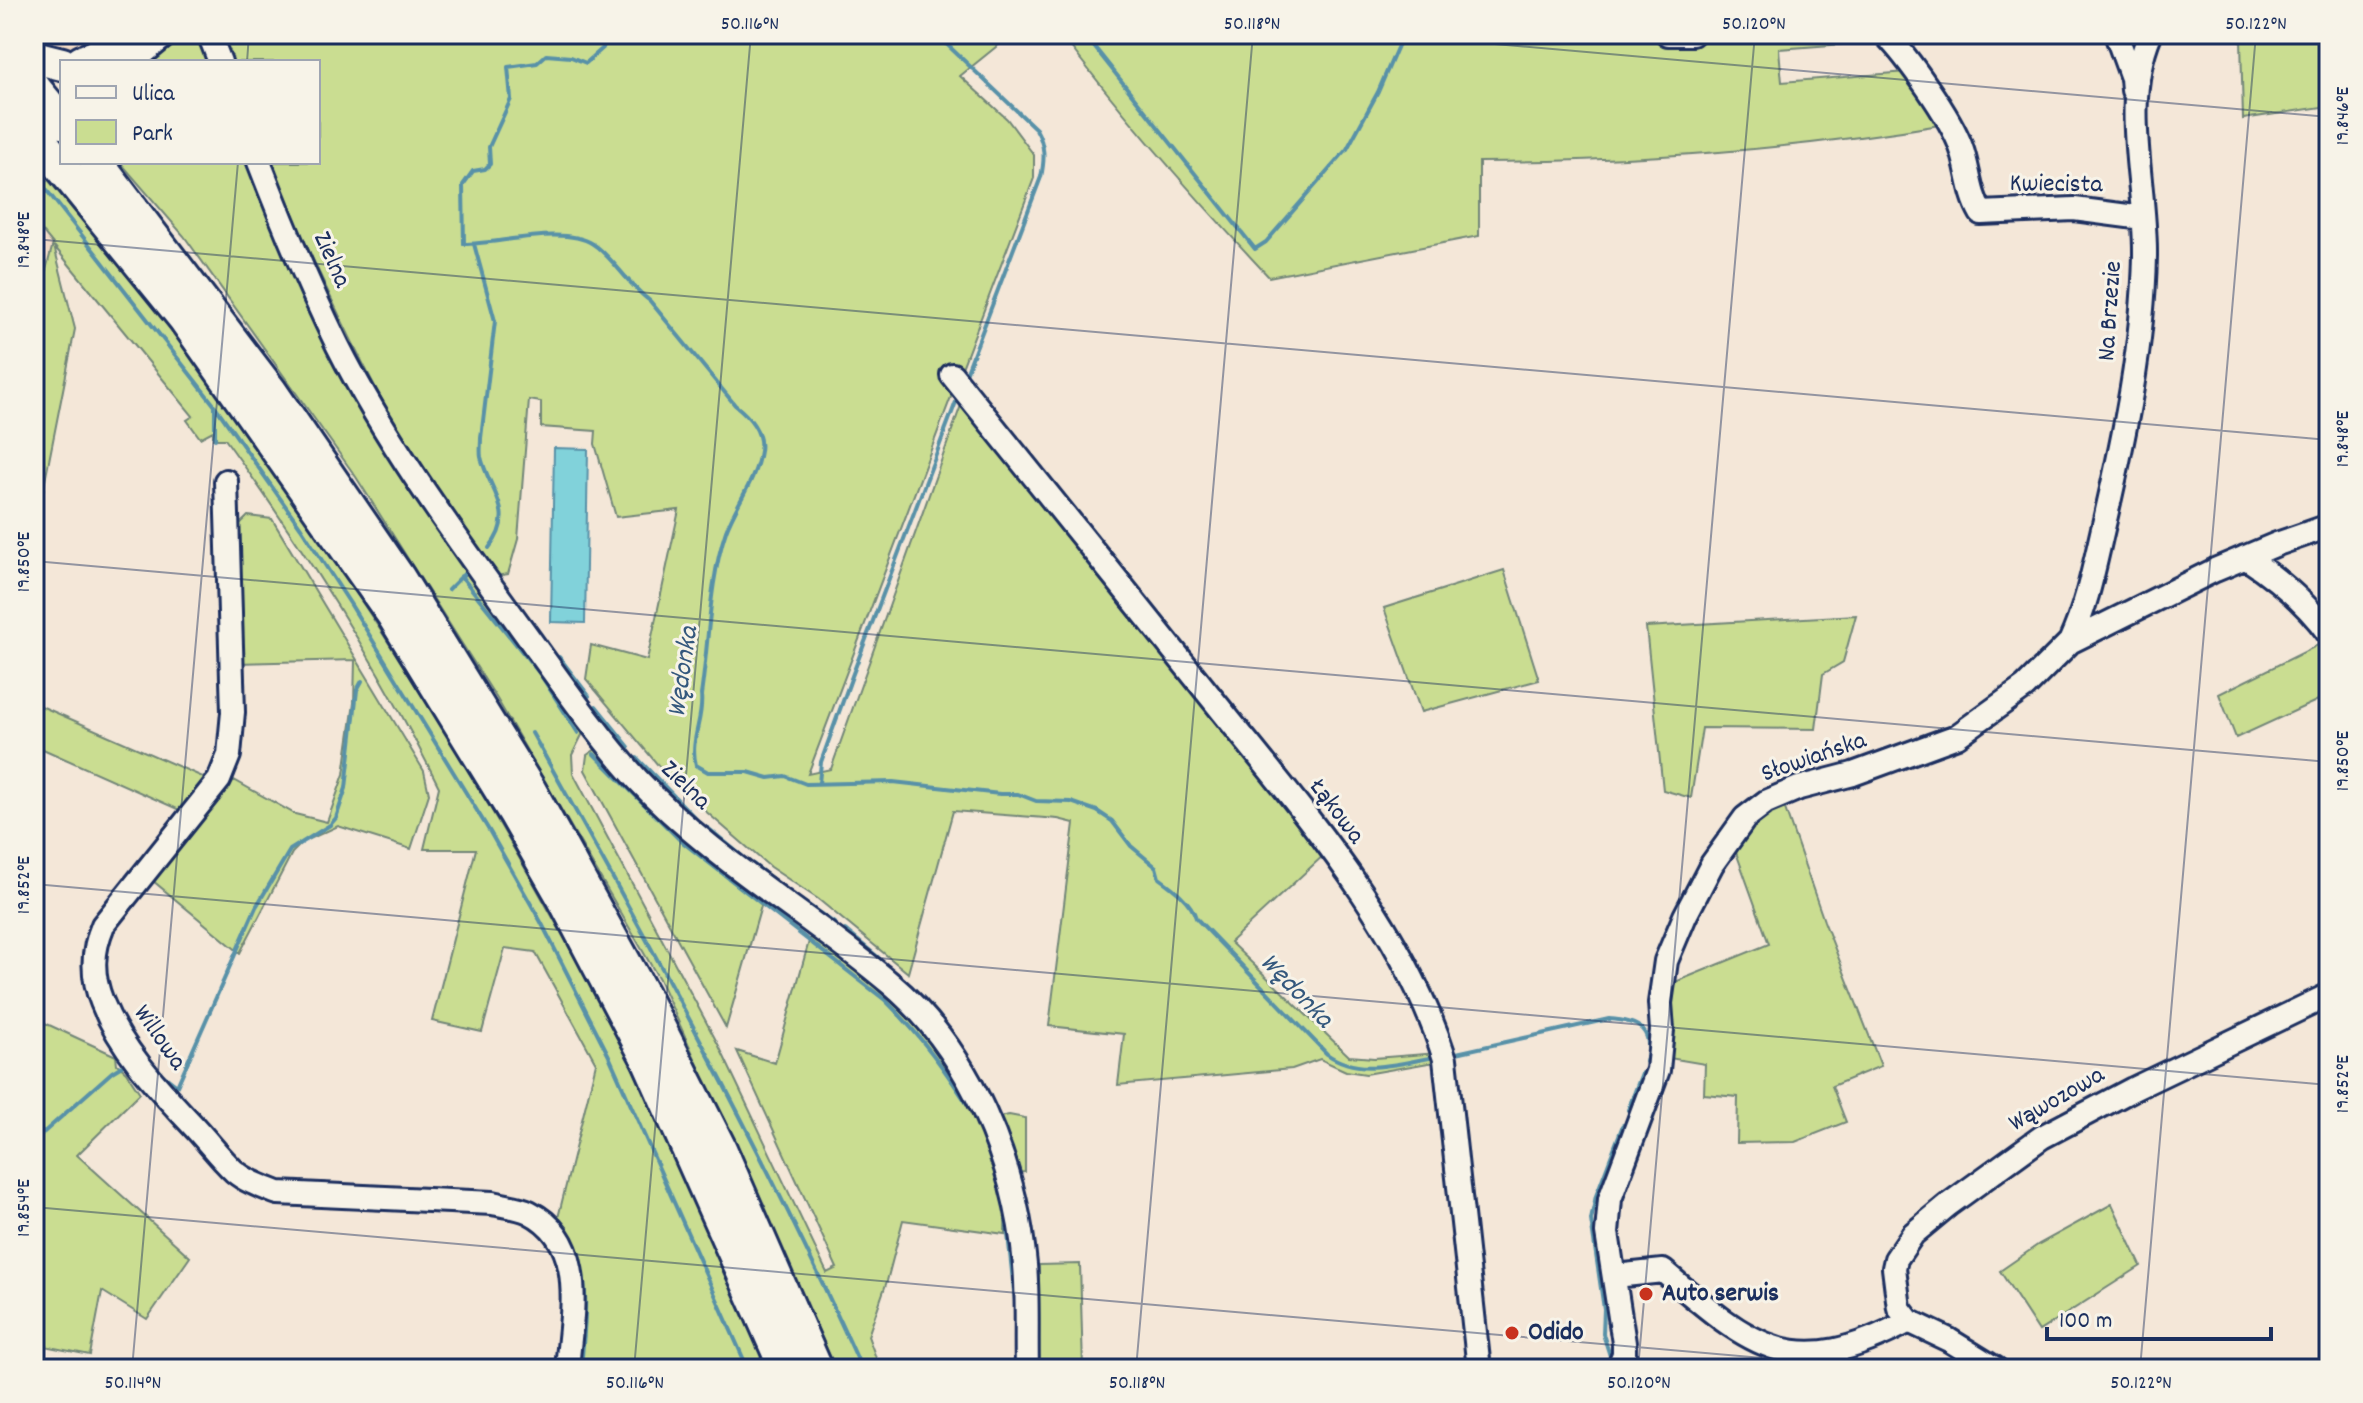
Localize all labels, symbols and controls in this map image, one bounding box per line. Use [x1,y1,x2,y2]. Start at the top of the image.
text: 50.116°N [721,11,779,39]
text: 50.118°N [1224,11,1280,39]
text: 50.120°N [1722,11,1786,39]
text: 50.122°N [2225,11,2287,39]
legend [60,60,320,164]
text: Ulica [132,78,175,112]
text: 19.846°E [2330,87,2358,145]
text: Park [132,118,173,152]
street label: Kwiecista [2009,166,2104,204]
text: 19.848°E [11,212,39,268]
street label: Zielna [302,226,360,295]
street label: Na Brzezie [2089,260,2133,362]
text: 19.848°E [2330,411,2358,467]
text: 19.850°E [11,532,39,592]
water label: Wędonka [659,622,711,720]
street label: Słowiańska [1756,722,1872,793]
text: 19.850°E [2330,731,2358,791]
street label: Zielna [651,753,719,820]
street label: Łąkowa [1298,771,1373,853]
text: 19.852°E [11,856,39,914]
water label: Wędonka [1249,945,1342,1040]
street label: Willowa [123,998,195,1079]
text: 19.852°E [2330,1055,2358,1113]
street label: Wąwozowa [2002,1057,2112,1142]
text: 19.854°E [11,1179,39,1237]
place label: Auto serwis [1662,1276,1779,1313]
marker: Auto serwis [1637,1285,1655,1303]
scale bar [2047,1291,2271,1341]
text: 100 m [2059,1305,2112,1339]
place label: Odido [1528,1315,1584,1352]
marker: Odido [1503,1324,1521,1342]
text: 50.114°N [105,1370,161,1398]
text: 50.116°N [606,1370,664,1398]
text: 50.118°N [1109,1370,1165,1398]
text: 50.120°N [1607,1370,1671,1398]
text: 50.122°N [2110,1370,2172,1398]

